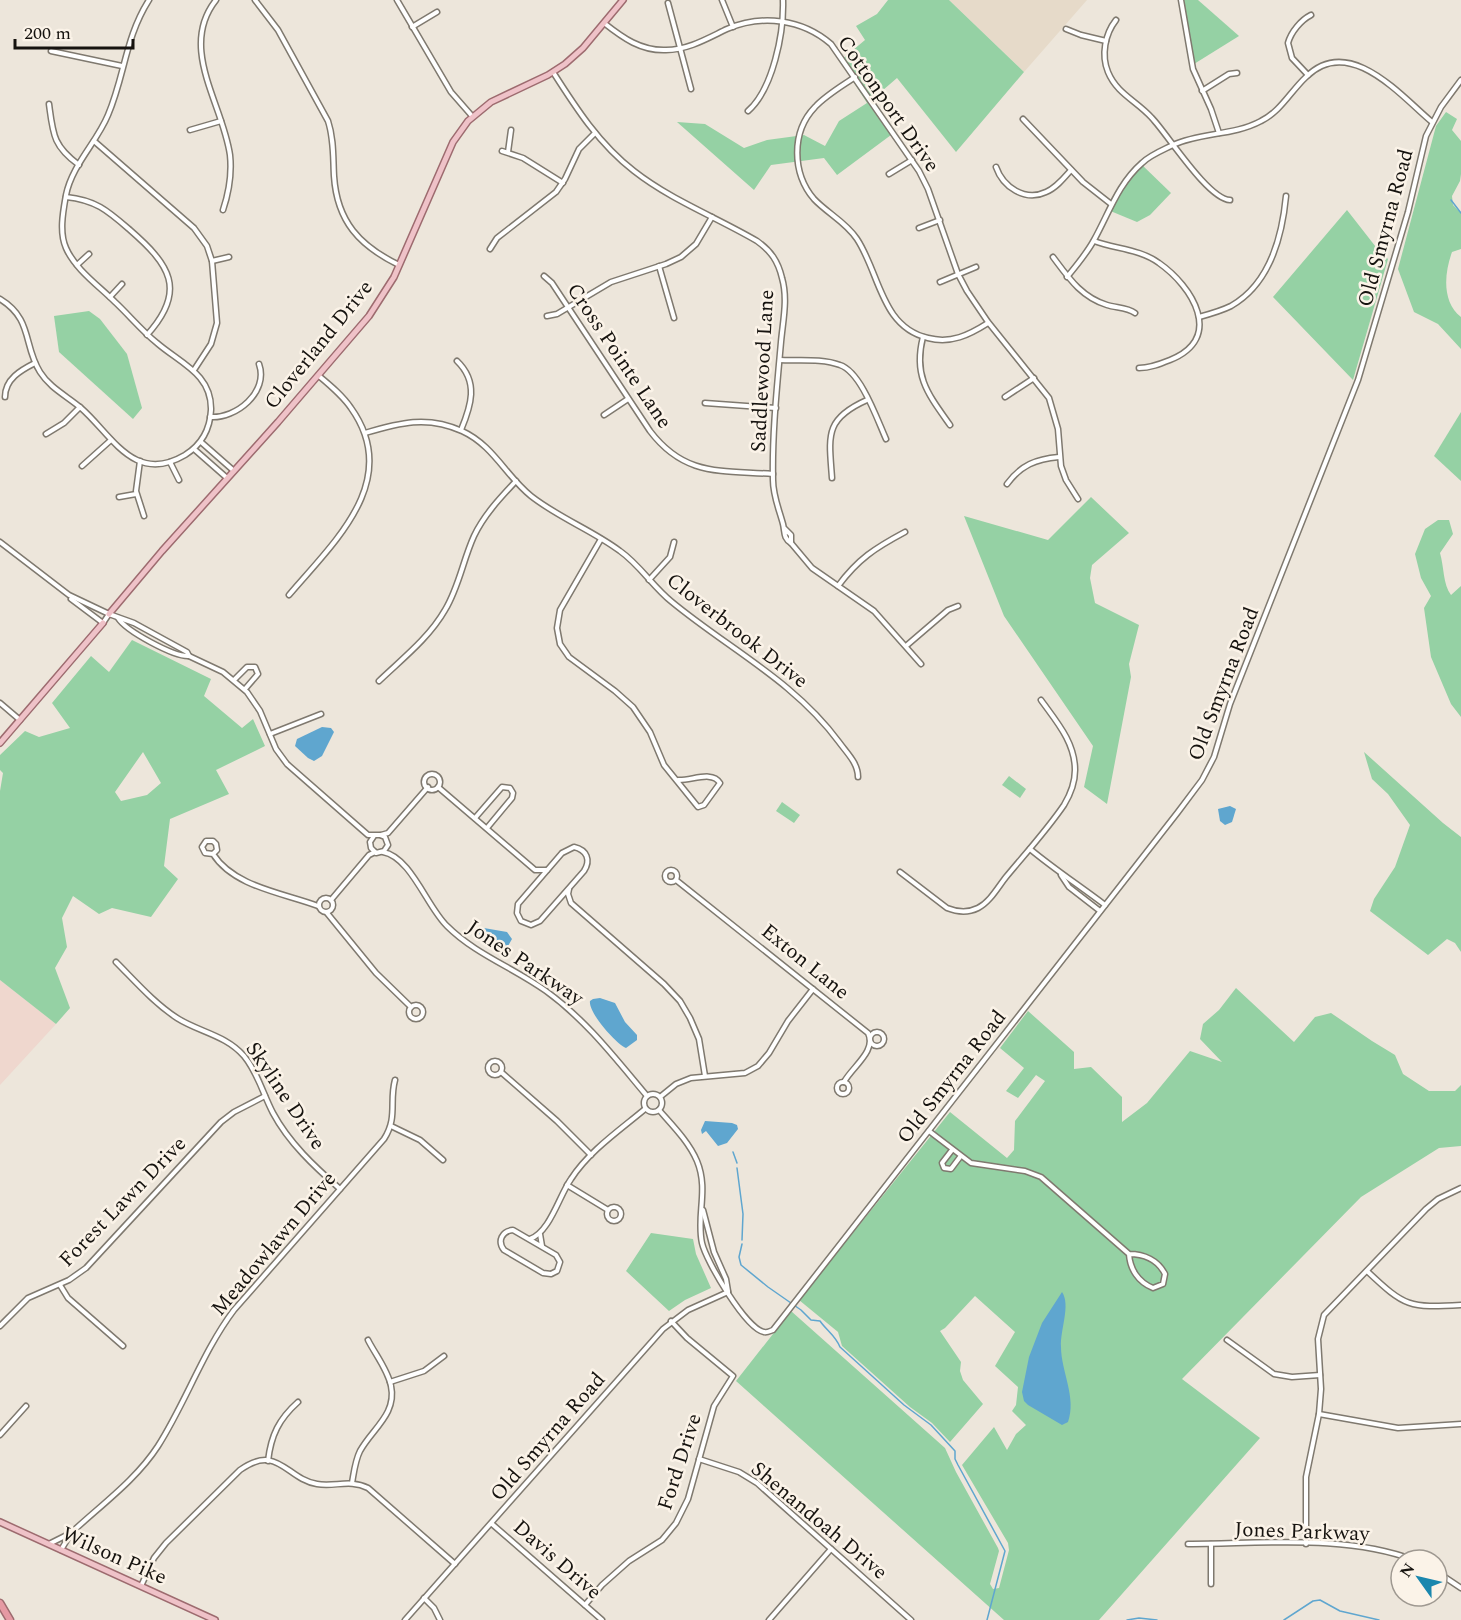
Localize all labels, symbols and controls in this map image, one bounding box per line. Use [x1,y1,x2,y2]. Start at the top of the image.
scale bar [15,12,134,50]
text: 200 m [24,20,71,47]
street label: Cottonport Drive [829,29,947,179]
street label: Old Smyrna Road [1350,145,1422,311]
street label: Cloverland Drive [257,273,381,417]
street label: Cross Pointe Lane [558,277,680,435]
street label: Saddlewood Lane [743,289,783,453]
street label: Cloverbrook Drive [659,565,815,697]
street label: Old Smyrna Road [1180,602,1268,766]
street label: Jones Parkway [460,912,591,1015]
street label: Exton Lane [754,916,856,1008]
street label: Old Smyrna Road [889,1003,1015,1151]
street label: Skyline Drive [237,1035,333,1157]
street label: Forest Lawn Drive [52,1129,194,1275]
street label: Meadowlawn Drive [204,1164,344,1324]
street label: Old Smyrna Road [483,1365,613,1509]
street label: Ford Drive [649,1409,711,1515]
street label: Shenandoah Drive [743,1454,895,1588]
street label: Davis Drive [505,1512,609,1608]
street label: Jones Parkway [1234,1514,1371,1550]
street label: Wilson Pike [56,1519,172,1593]
north arrow [1389,1548,1449,1608]
text: N [1394,1558,1421,1582]

